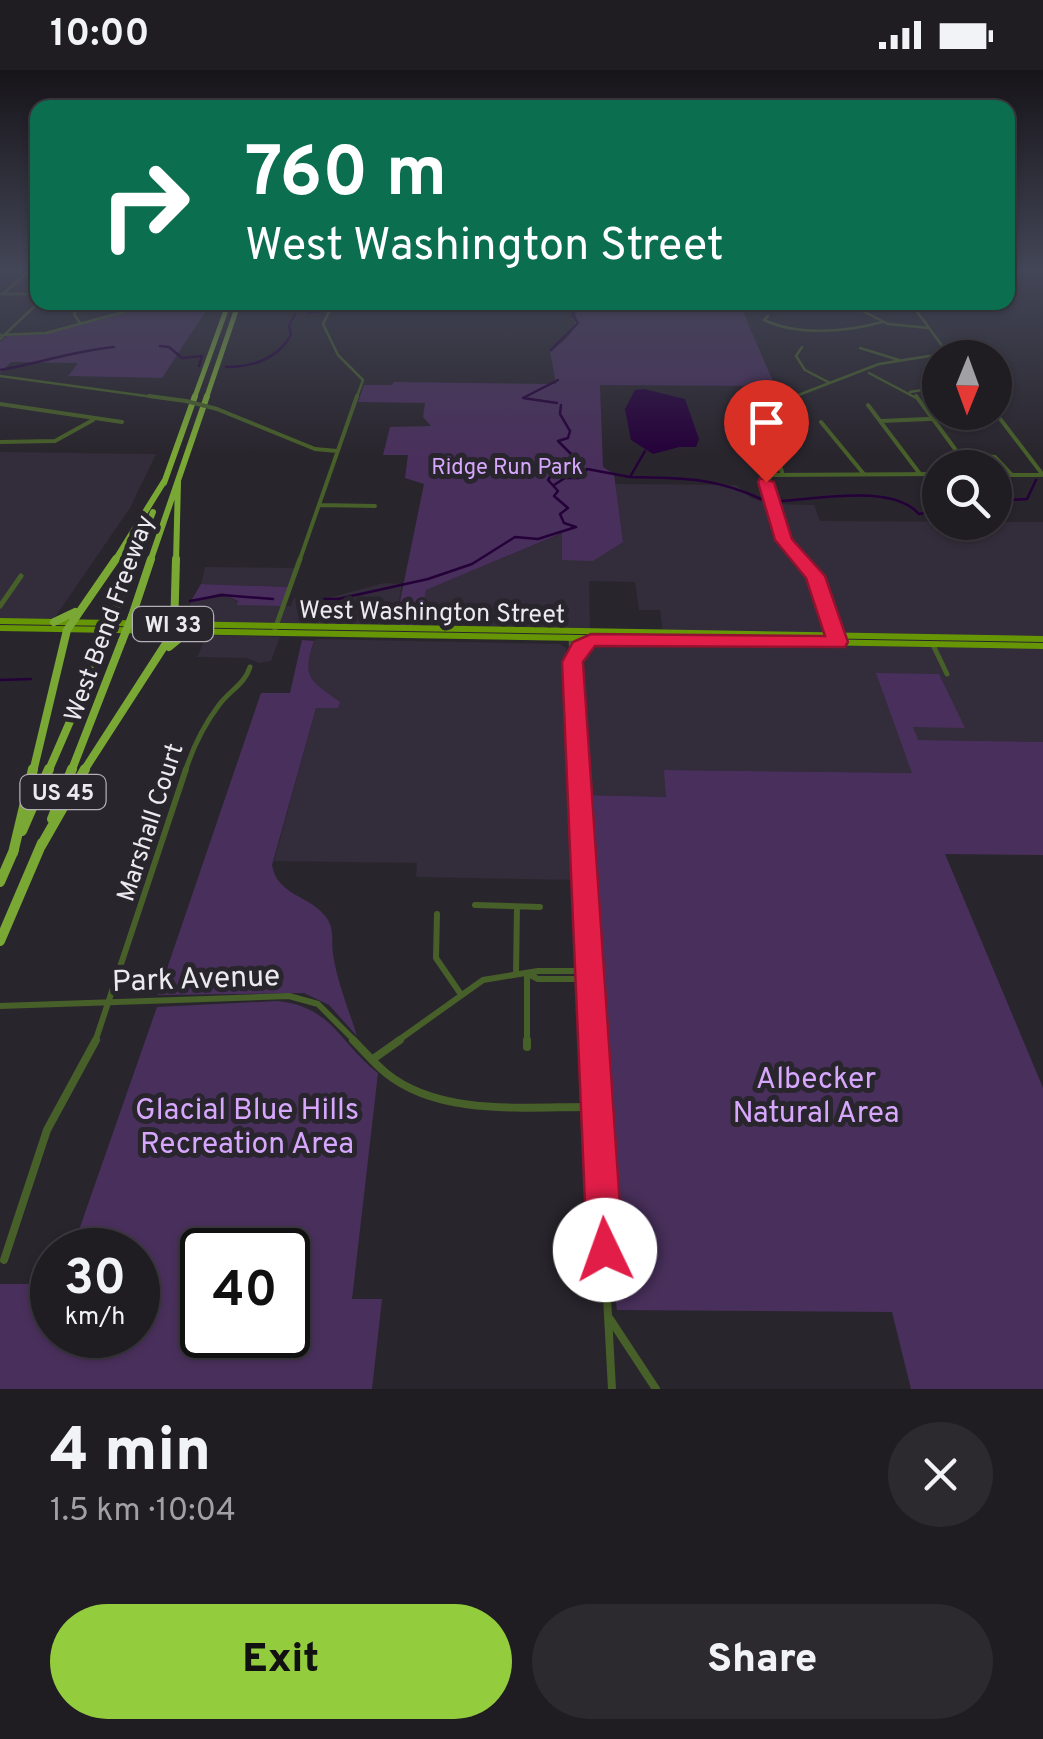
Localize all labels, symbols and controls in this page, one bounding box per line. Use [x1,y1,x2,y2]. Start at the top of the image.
text: 10:00 [50,11,150,60]
text: 760 m [245,132,447,221]
icon: right [80,140,210,270]
text: West Washington Street [245,219,724,276]
north arrow [922,340,1012,430]
map controls [922,340,1012,540]
pin [724,380,809,483]
icon: arrive [739,395,794,450]
button: search [922,450,1012,540]
park label: Ridge Run Park [431,455,583,482]
street label: West Bend Freeway [59,511,163,727]
street label: West Washington Street [299,596,565,632]
road number: WI 33 [133,607,213,641]
street label: Marshall Court [111,740,192,906]
road number: US 45 [20,775,106,809]
street label: Park Avenue [111,959,281,1002]
park label: Albecker Natural Area [733,1062,899,1133]
park label: Glacial Blue Hills Recreation Area [135,1093,359,1164]
position arrow [553,1198,657,1302]
speed limit sign: 40 [180,1228,310,1358]
text: 30 [64,1249,126,1312]
text: km/h [65,1302,125,1334]
text: 4 min [50,1416,211,1492]
button: close [888,1422,993,1527]
text: 1.5 km · 10:04 [50,1492,236,1532]
button: Exit [50,1604,512,1719]
button: Share [532,1604,993,1719]

